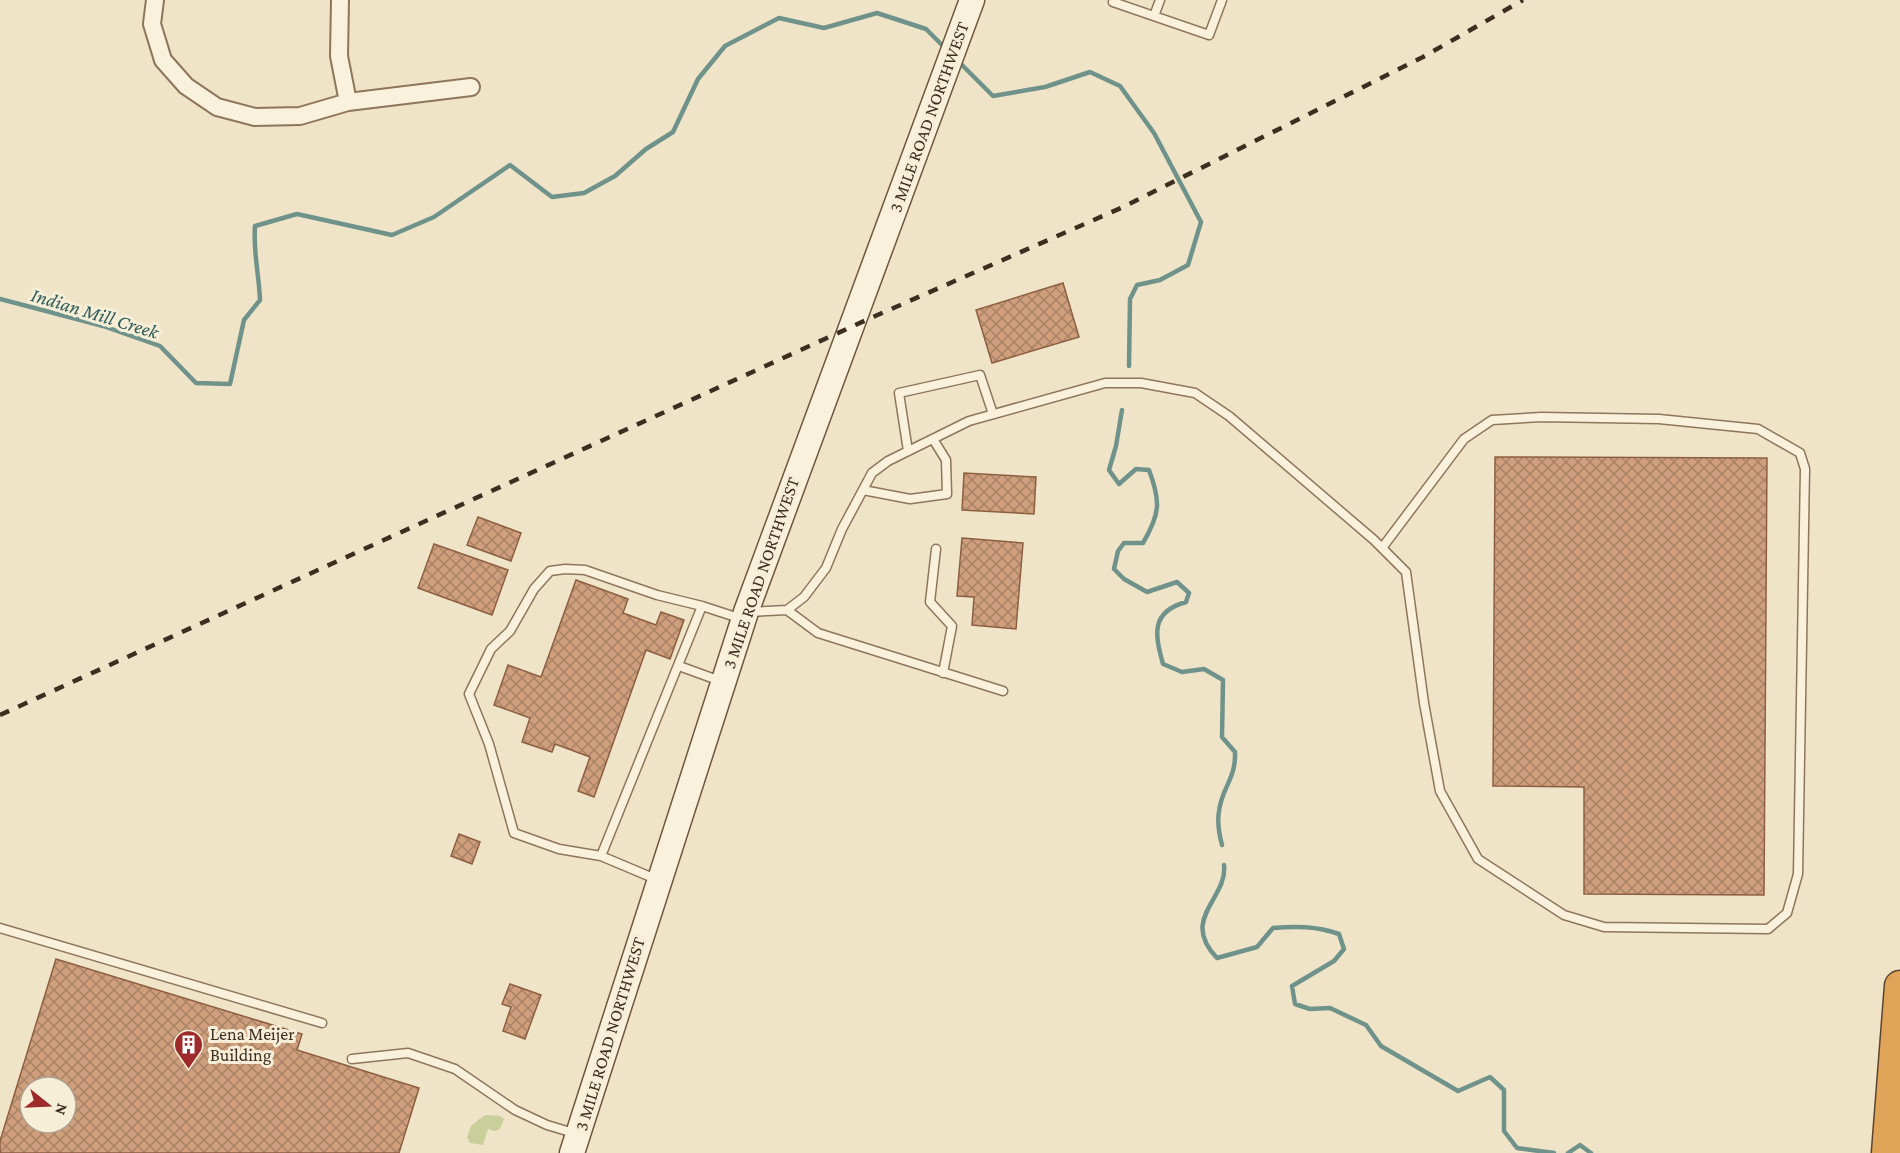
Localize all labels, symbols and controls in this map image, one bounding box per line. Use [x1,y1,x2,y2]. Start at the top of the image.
street label: 3 MILE ROAD NORTHWEST [885,19,973,215]
water label: Indian Mill Creek [29,283,163,343]
street label: 3 MILE ROAD NORTHWEST [719,474,803,671]
street label: 3 MILE ROAD NORTHWEST [571,935,649,1133]
place label: Lena Meijer Building [210,1024,295,1065]
building icon: Lena Meijer Building [173,1028,205,1070]
north arrow [18,1075,78,1135]
text: N [52,1102,72,1117]

